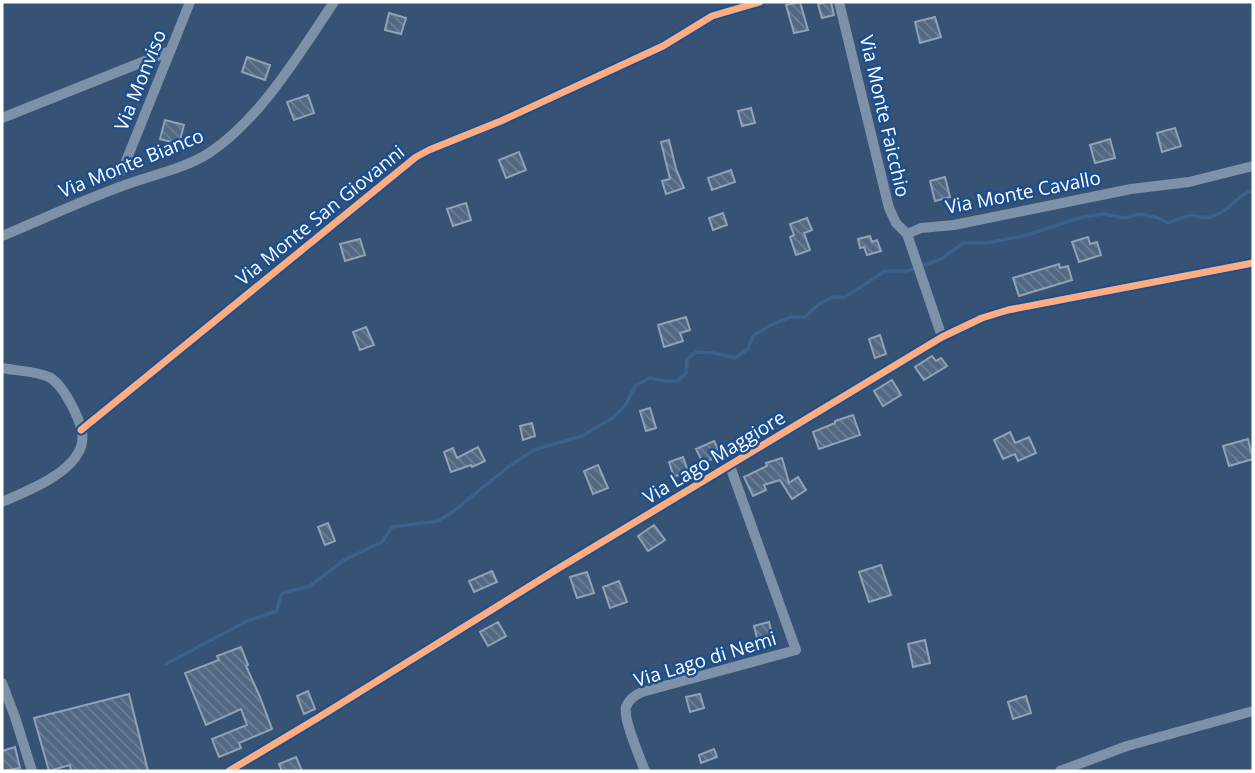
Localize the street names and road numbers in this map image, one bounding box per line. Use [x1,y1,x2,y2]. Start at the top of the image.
street label: Via Monviso [108,26,172,134]
street label: Via Monte Faicchio [854,32,916,200]
street label: Via Monte Bianco [55,122,207,204]
street label: Via Monte San Giovanni [230,139,410,291]
street label: Via Monte Cavallo [943,164,1103,220]
street label: Via Lago Maggiore [638,404,790,510]
street label: Via Lago di Nemi [631,625,779,693]

